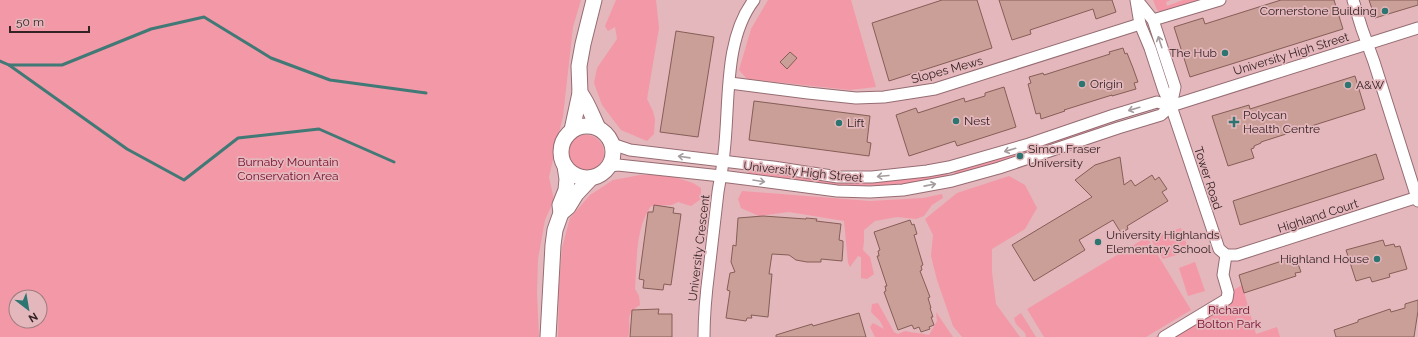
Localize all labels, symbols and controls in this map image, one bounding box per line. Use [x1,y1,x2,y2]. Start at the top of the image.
place label: Cornerstone Building [1260,4,1377,18]
marker: Cornerstone Building [1380,6,1390,16]
scale bar [10,8,89,34]
text: 50 m [16,15,44,29]
street label: University High Street [1232,30,1350,78]
one-way arrow [1156,35,1163,48]
place label: The Hub [1169,46,1217,60]
marker: The Hub [1220,48,1230,58]
street label: Slopes Mews [910,54,985,86]
place label: Origin [1090,77,1123,91]
place label: A&W [1356,78,1384,92]
marker: Origin [1077,79,1087,89]
marker: A&W [1343,80,1353,90]
one-way arrow [1127,106,1140,113]
place label: Polycan Health Centre [1243,108,1320,136]
place label: Nest [964,114,990,128]
place label: Lift [847,116,865,130]
marker: Nest [951,116,961,126]
marker: Polycan Health Centre [1228,116,1240,128]
marker: Lift [834,118,844,128]
place label: Simon Fraser University [1028,142,1101,170]
street label: Tower Road [1191,145,1225,211]
one-way arrow [1004,147,1017,154]
marker: Simon Fraser University [1015,151,1025,161]
one-way arrow [678,153,691,161]
park label: Burnaby Mountain Conservation Area [237,155,339,183]
street label: University High Street [743,159,863,185]
one-way arrow [877,172,890,180]
one-way arrow [752,177,765,185]
one-way arrow [923,181,936,189]
street label: University Crescent [686,194,712,302]
street label: Highland Court [1276,196,1360,236]
place label: University Highlands Elementary School [1106,228,1220,256]
marker: University Highlands Elementary School [1093,237,1103,247]
place label: Highland House [1280,252,1369,266]
marker: Highland House [1372,254,1382,264]
north arrow [8,289,48,329]
park label: Richard Bolton Park [1197,303,1262,331]
text: N [26,309,40,325]

